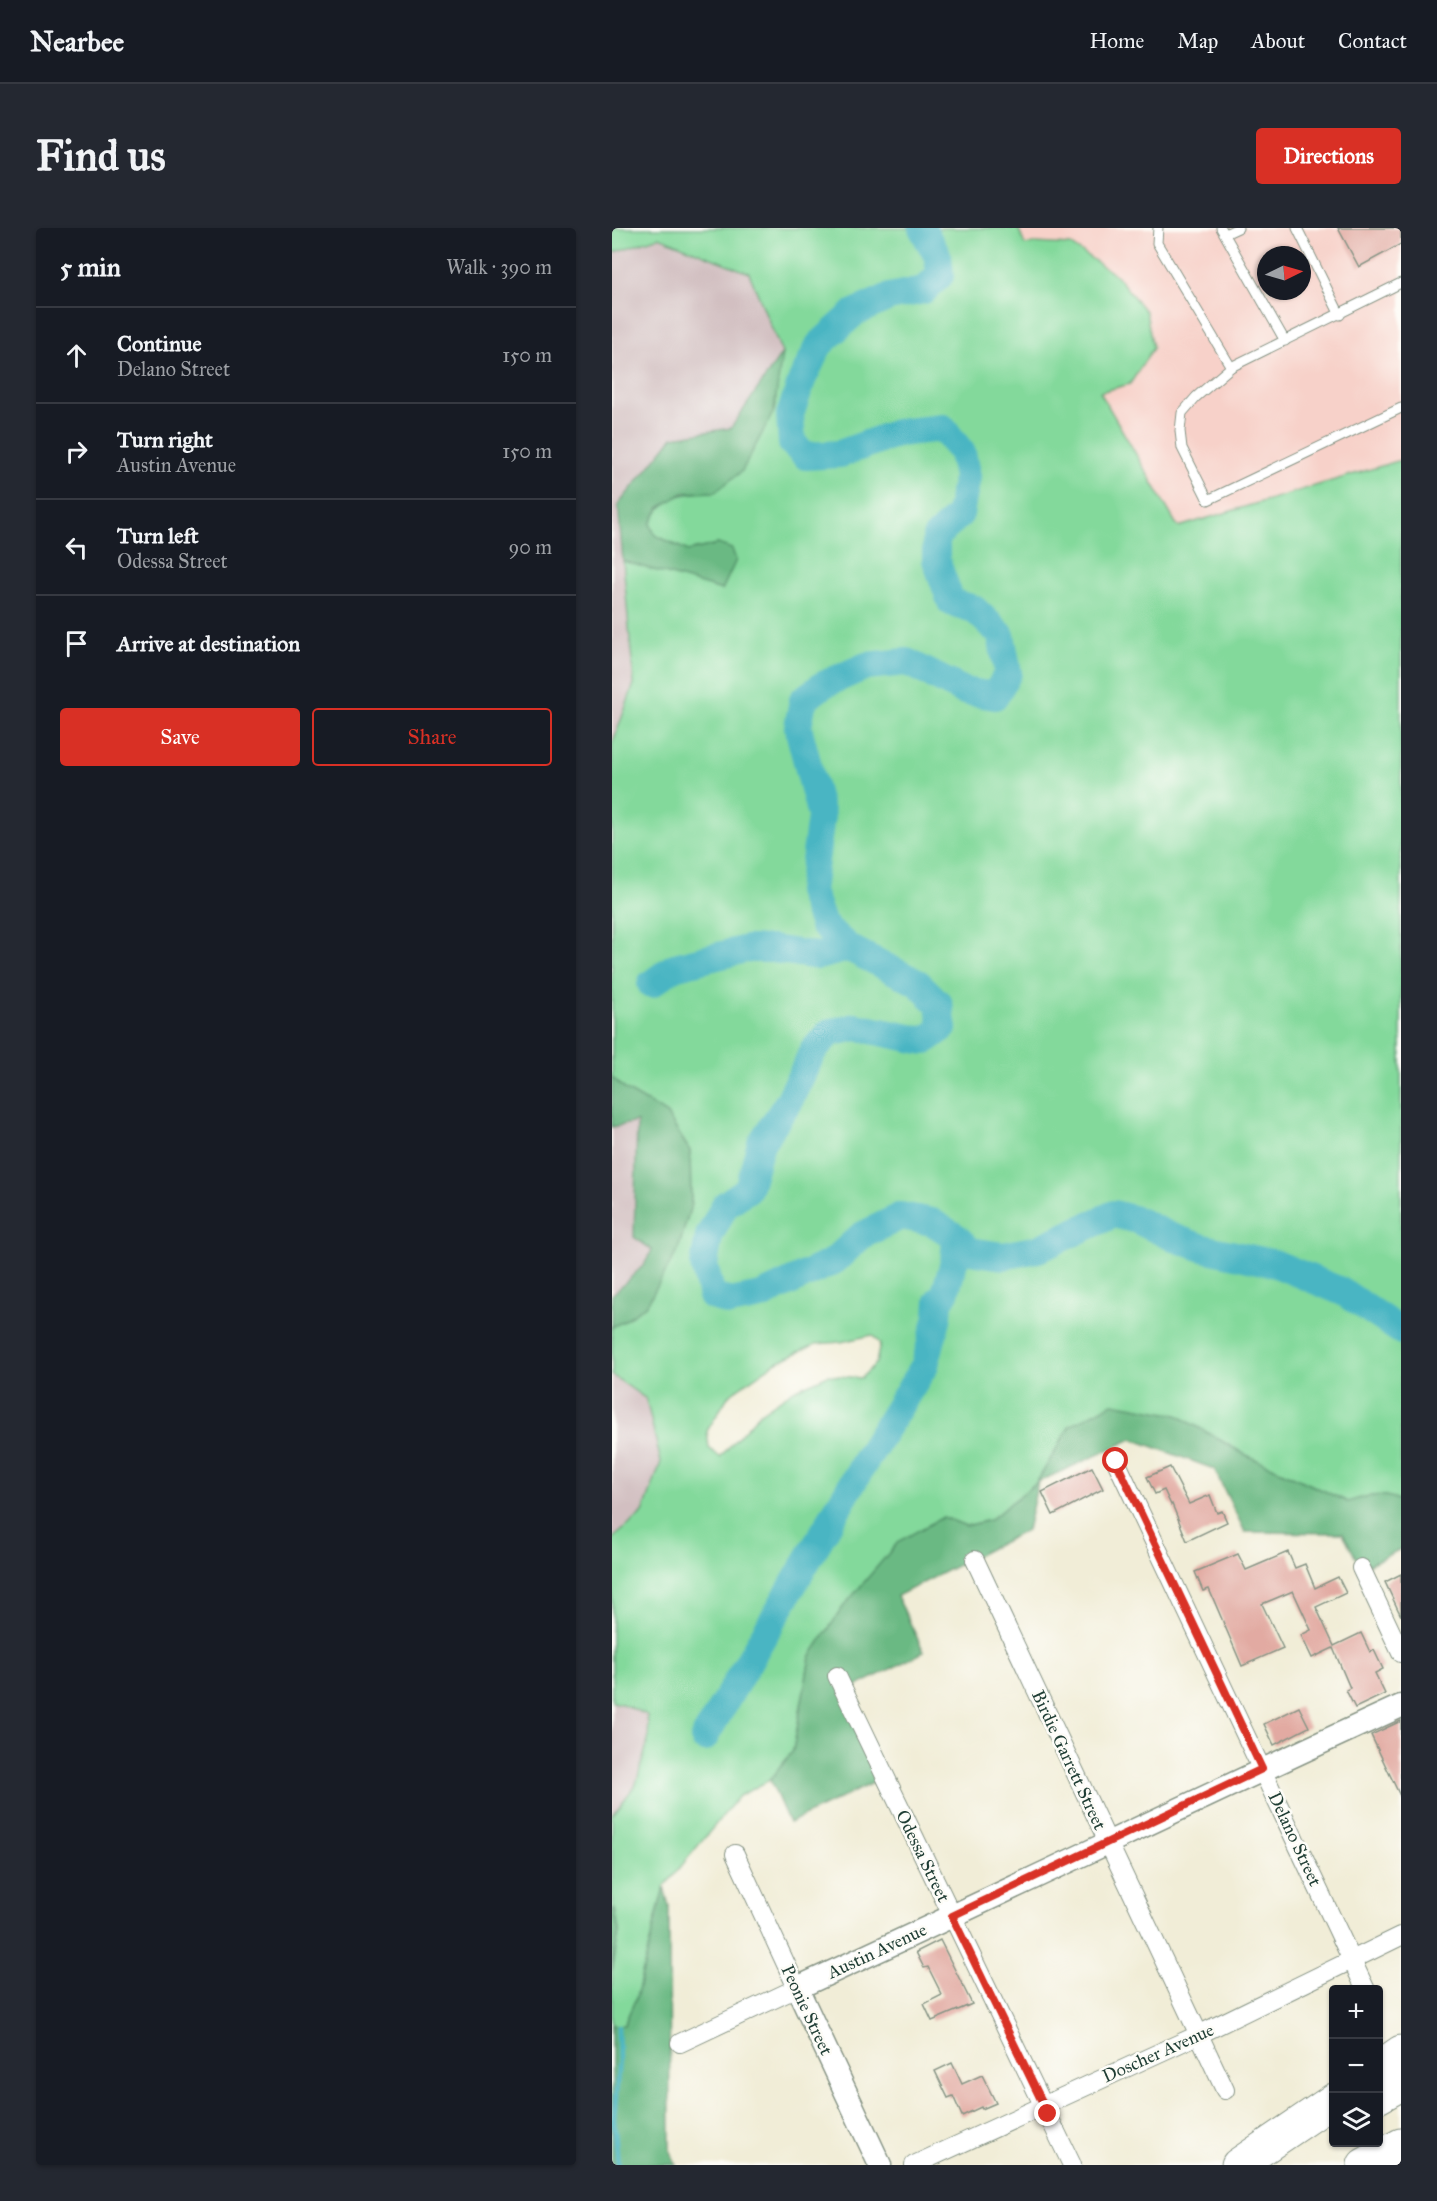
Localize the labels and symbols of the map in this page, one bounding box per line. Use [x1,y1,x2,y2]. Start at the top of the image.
north arrow [1257,246,1311,300]
route start [1102,1447,1128,1473]
street label: Birdie Garrett Street [1027,1687,1111,1834]
street label: Delano Street [1264,1788,1327,1890]
street label: Odessa Street [891,1806,955,1906]
street label: Austin Avenue [823,1918,930,1984]
street label: Peonie Street [776,1961,838,2059]
street label: Doscher Avenue [1099,2019,1217,2087]
route end [1034,2100,1060,2126]

